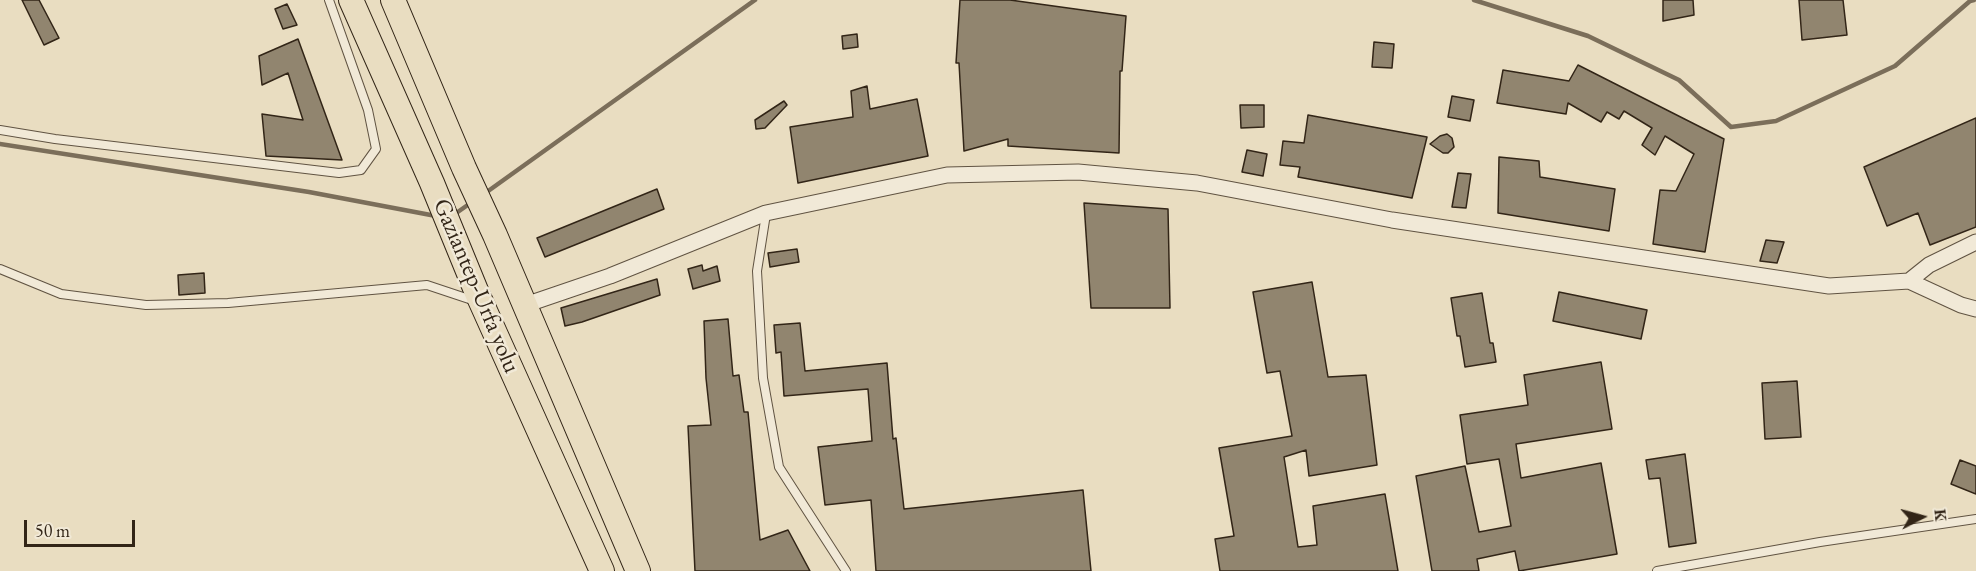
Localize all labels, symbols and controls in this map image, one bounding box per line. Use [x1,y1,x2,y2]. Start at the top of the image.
street label: Gaziantep-Urfa yolu [426,194,526,378]
north arrow [1892,487,1952,547]
scale bar [27,508,138,546]
text: K [1929,508,1951,522]
text: 50 m [35,519,70,542]

